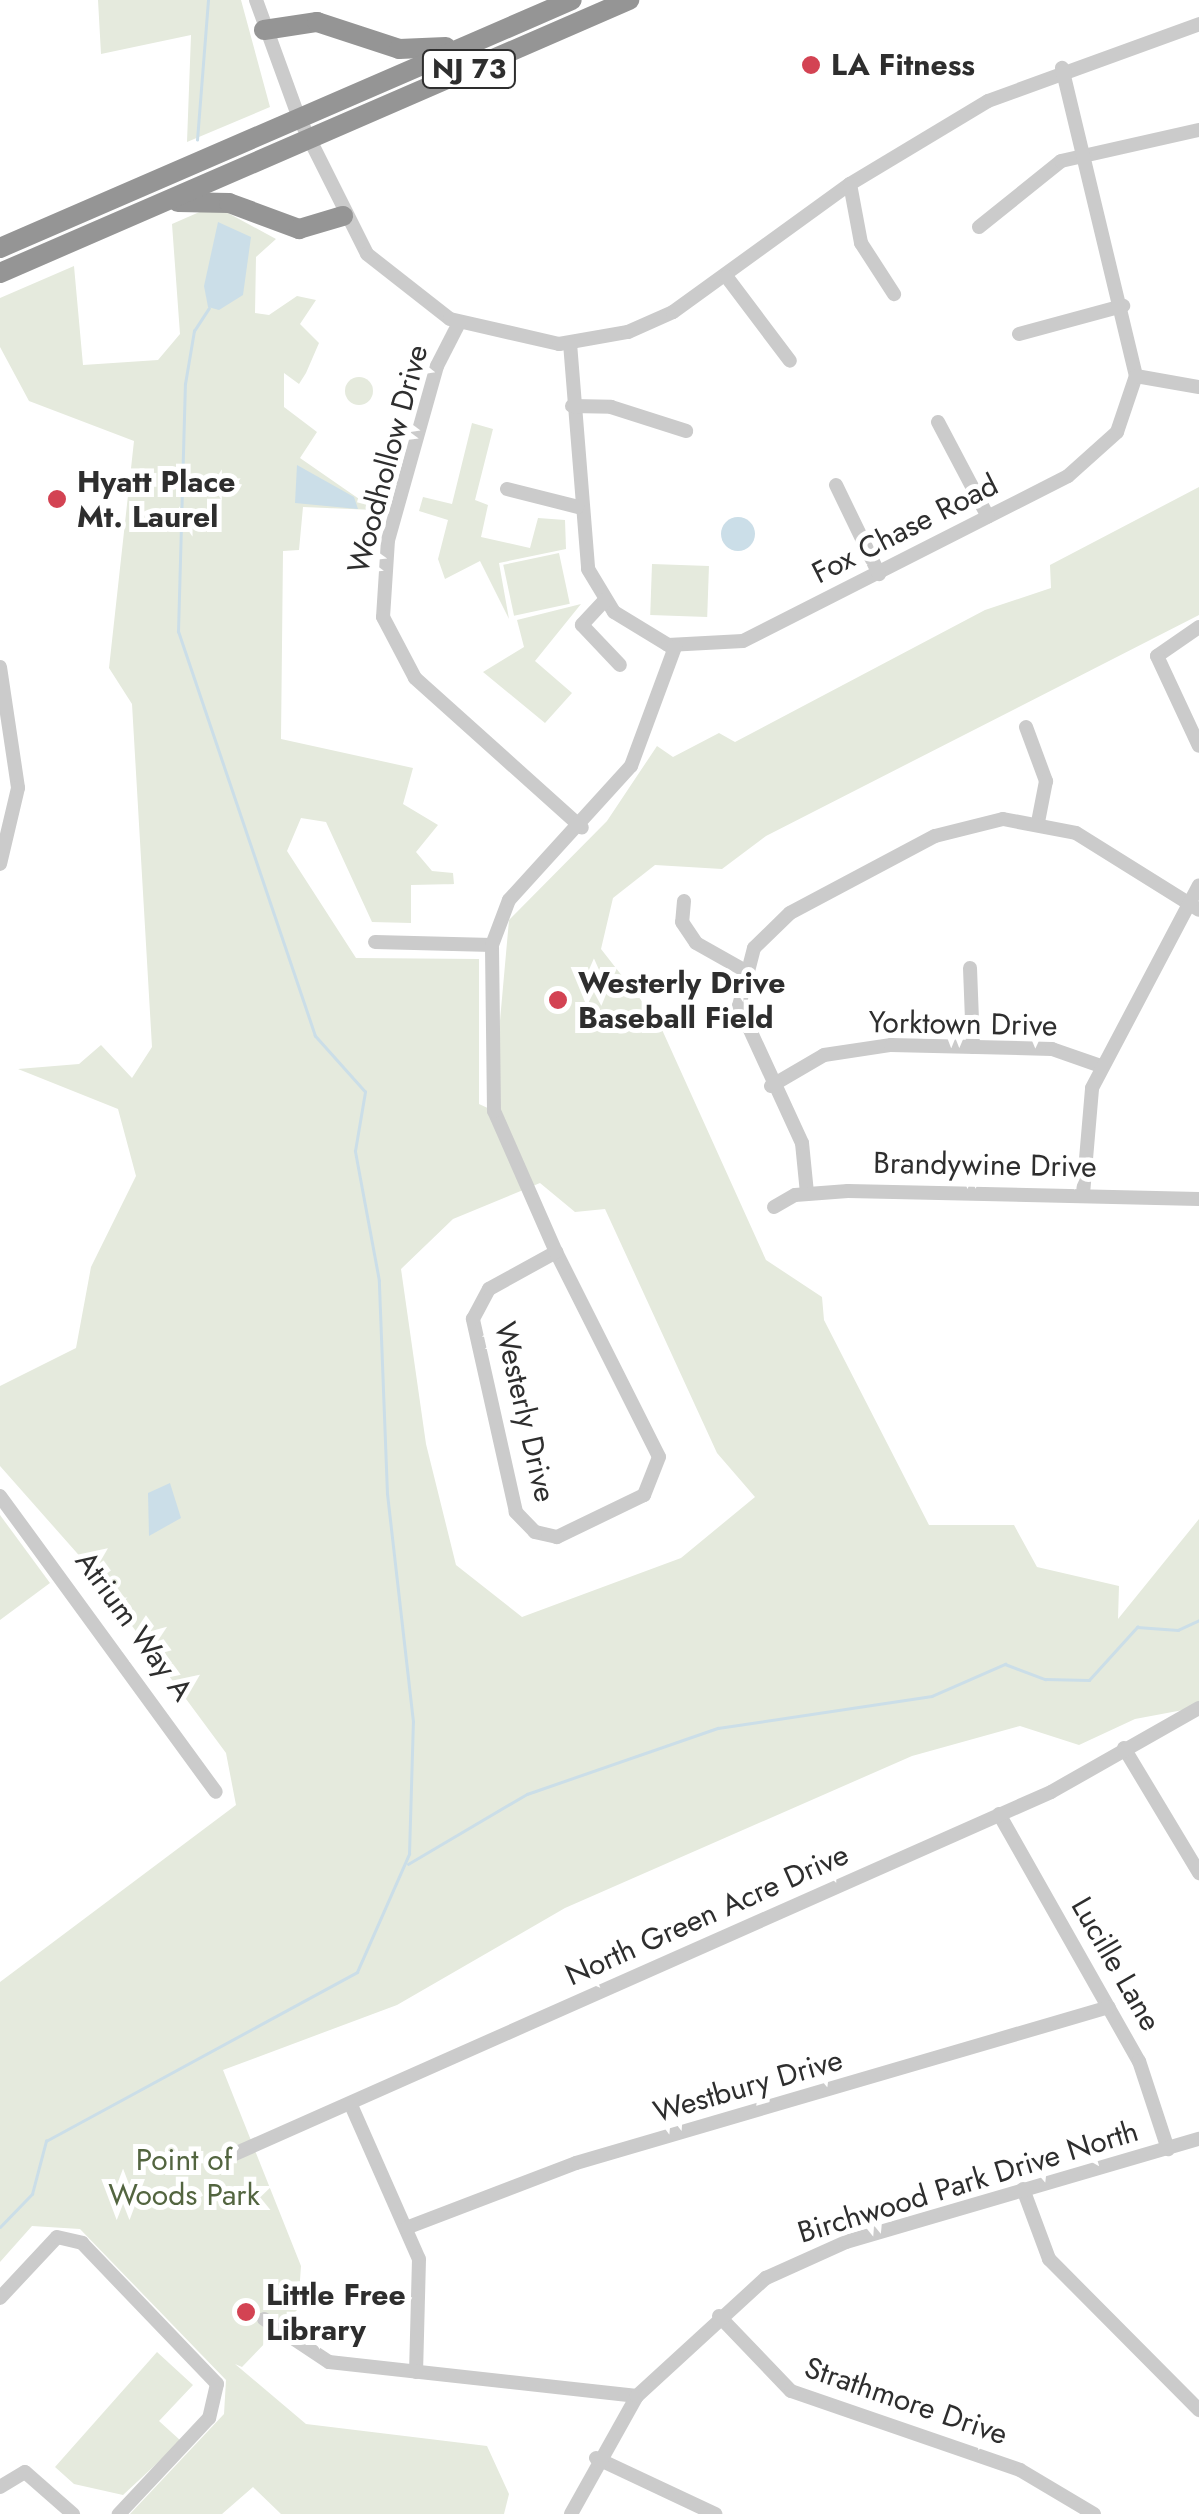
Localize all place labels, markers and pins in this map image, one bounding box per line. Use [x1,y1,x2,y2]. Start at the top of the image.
place label: LA Fitness [831,47,975,83]
marker: LA Fitness [800,54,822,76]
place label: Hyatt Place Mt. Laurel [77,464,235,534]
marker: Hyatt Place Mt. Laurel [46,488,68,510]
place label: Westerly Drive Baseball Field [578,965,785,1036]
marker: Westerly Drive Baseball Field [547,989,569,1011]
place label: Little Free Library [266,2277,406,2348]
marker: Little Free Library [235,2301,257,2323]

